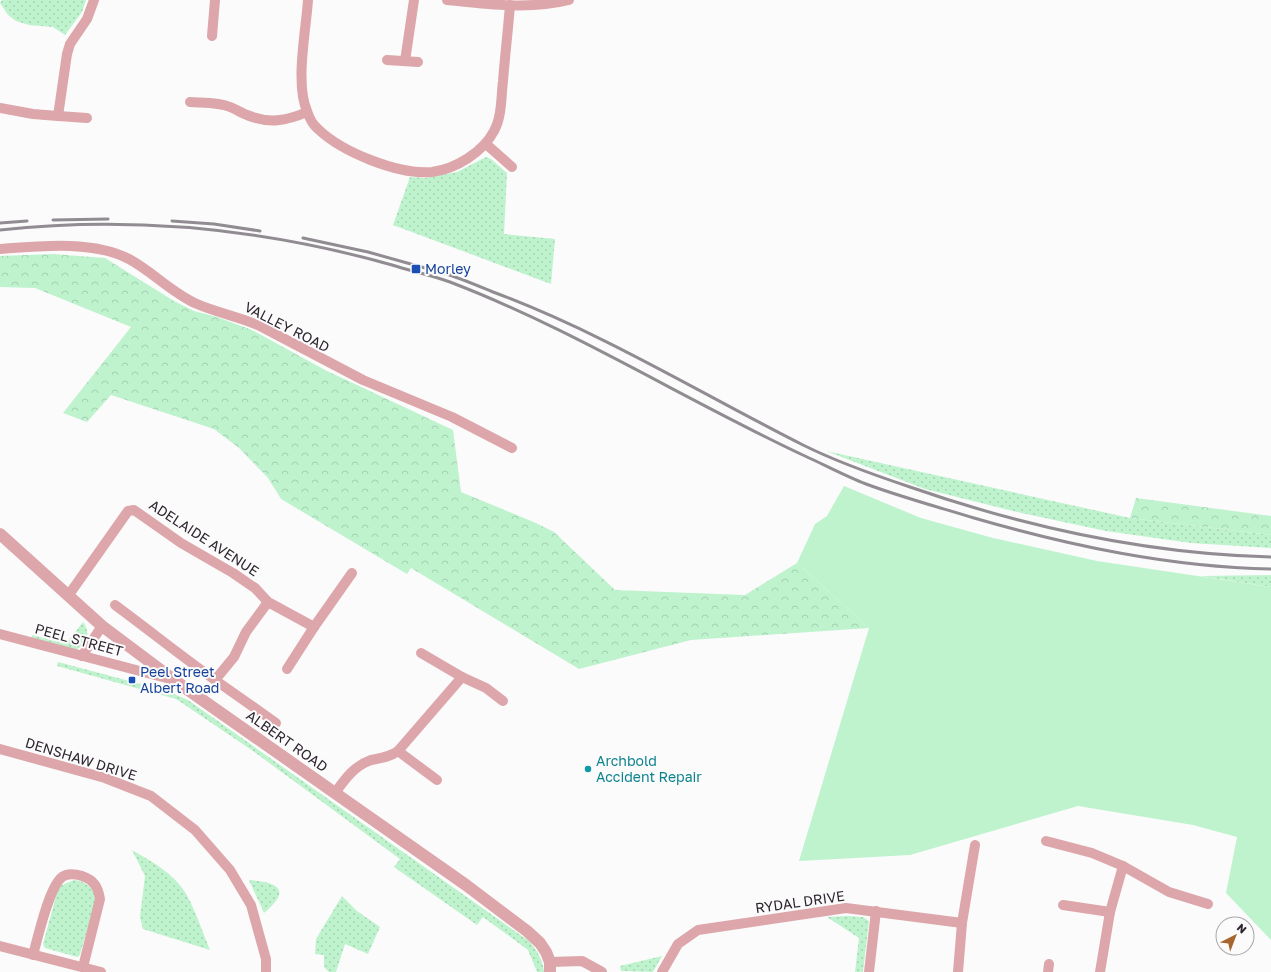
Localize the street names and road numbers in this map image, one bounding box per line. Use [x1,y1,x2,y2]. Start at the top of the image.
street label: VALLEY ROAD [242,298,333,355]
street label: ADELAIDE AVENUE [146,496,262,579]
street label: PEEL STREET [33,620,125,660]
street label: ALBERT ROAD [243,706,331,775]
street label: DENSHAW DRIVE [23,733,139,784]
street label: RYDAL DRIVE [754,887,846,916]

